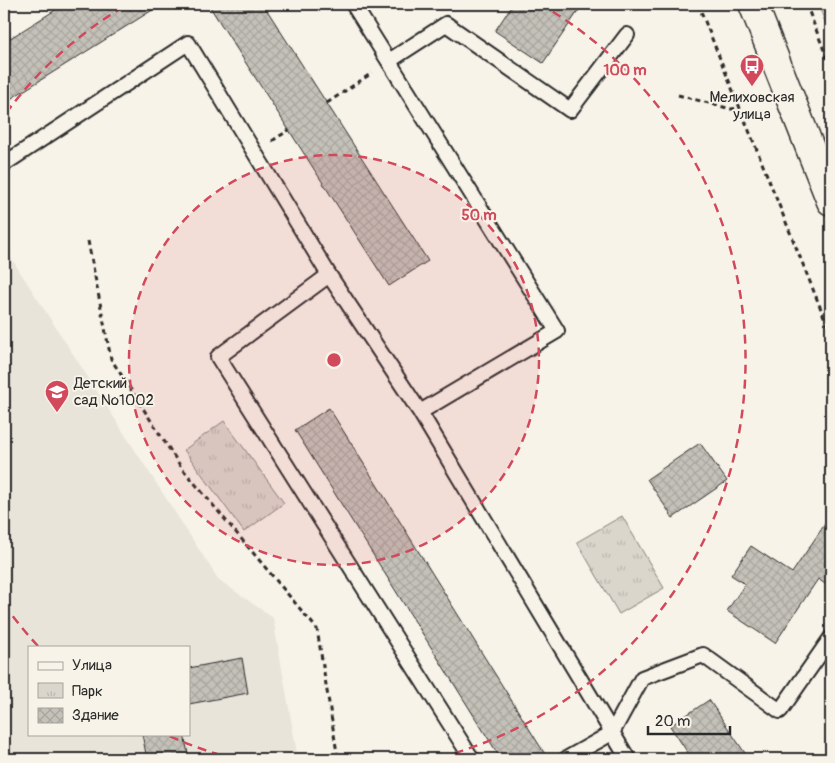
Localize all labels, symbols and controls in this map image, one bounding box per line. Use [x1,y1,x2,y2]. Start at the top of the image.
bus stop icon: Мелиховская улица [739,53,765,87]
text: 100 m [604,61,646,80]
place label: Мелиховская улица [709,88,795,124]
text: 50 m [462,206,496,225]
centre of rings [325,351,343,369]
place label: Детский сад №1002 [73,374,154,410]
school or university icon: Детский сад №1002 [44,379,70,413]
legend [28,646,190,736]
text: Улица [72,656,112,675]
text: Парк [72,682,103,701]
scale bar [648,703,730,735]
text: Здание [72,706,119,725]
text: 20 m [655,712,690,731]

